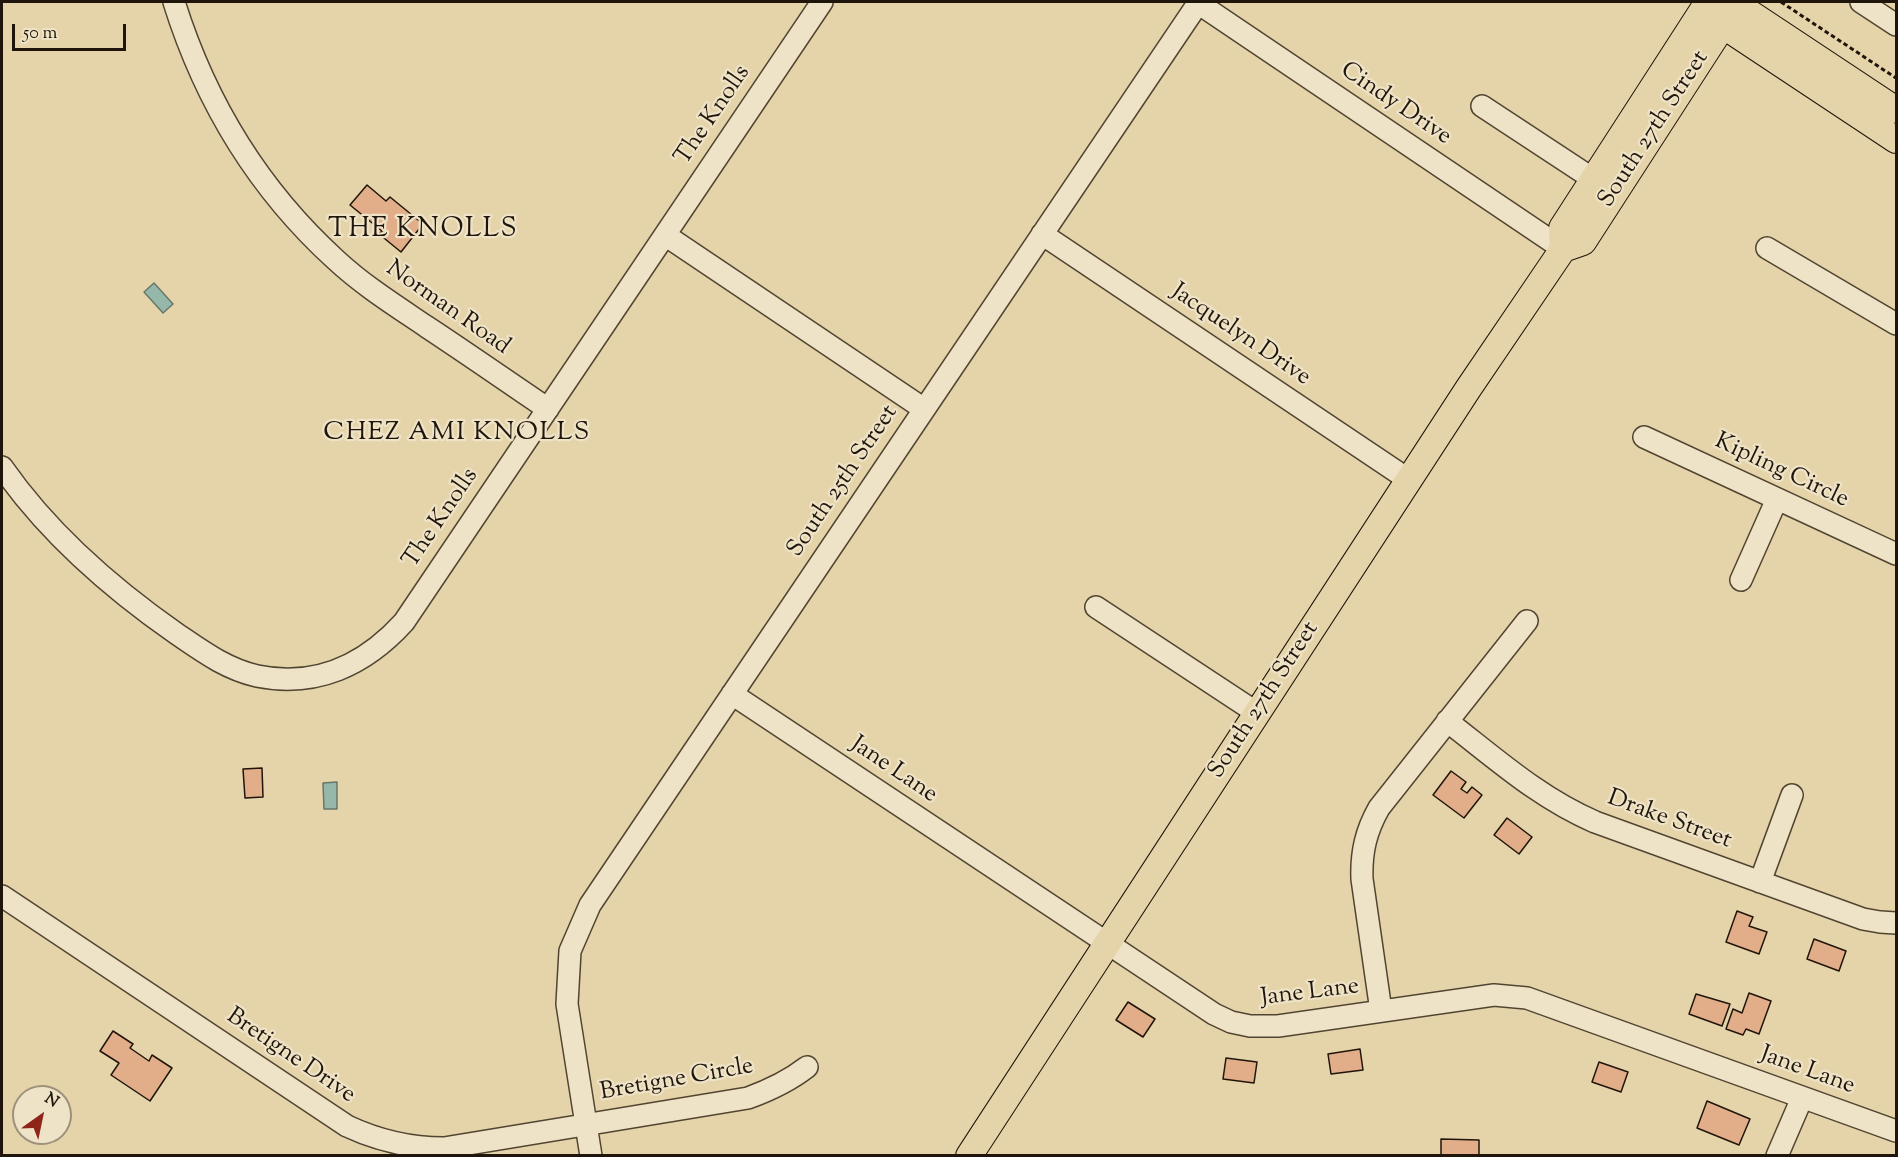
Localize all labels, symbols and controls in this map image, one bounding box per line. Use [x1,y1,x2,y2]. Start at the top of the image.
scale bar [15,12,129,50]
text: 50 m [23,21,57,47]
street label: South 27th Street [1594,46,1716,214]
street label: Cindy Drive [1334,57,1456,153]
street label: The Knolls [670,61,758,171]
district label: THE KNOLLS [328,215,518,247]
street label: Norman Road [379,256,515,362]
street label: Jacquelyn Drive [1165,279,1315,393]
street label: South 25th Street [782,400,906,564]
district label: CHEZ AMI KNOLLS [323,419,591,451]
street label: Kipling Circle [1709,428,1853,516]
street label: The Knolls [398,464,486,574]
street label: South 27th Street [1204,617,1326,785]
street label: Jane Lane [844,731,942,811]
street label: Drake Street [1603,785,1735,857]
street label: Jane Lane [1259,974,1361,1014]
street label: Bretigne Drive [220,1003,360,1111]
street label: Jane Lane [1756,1042,1858,1102]
street label: Bretigne Circle [598,1053,756,1109]
north arrow [12,1085,72,1145]
text: N [39,1088,63,1114]

